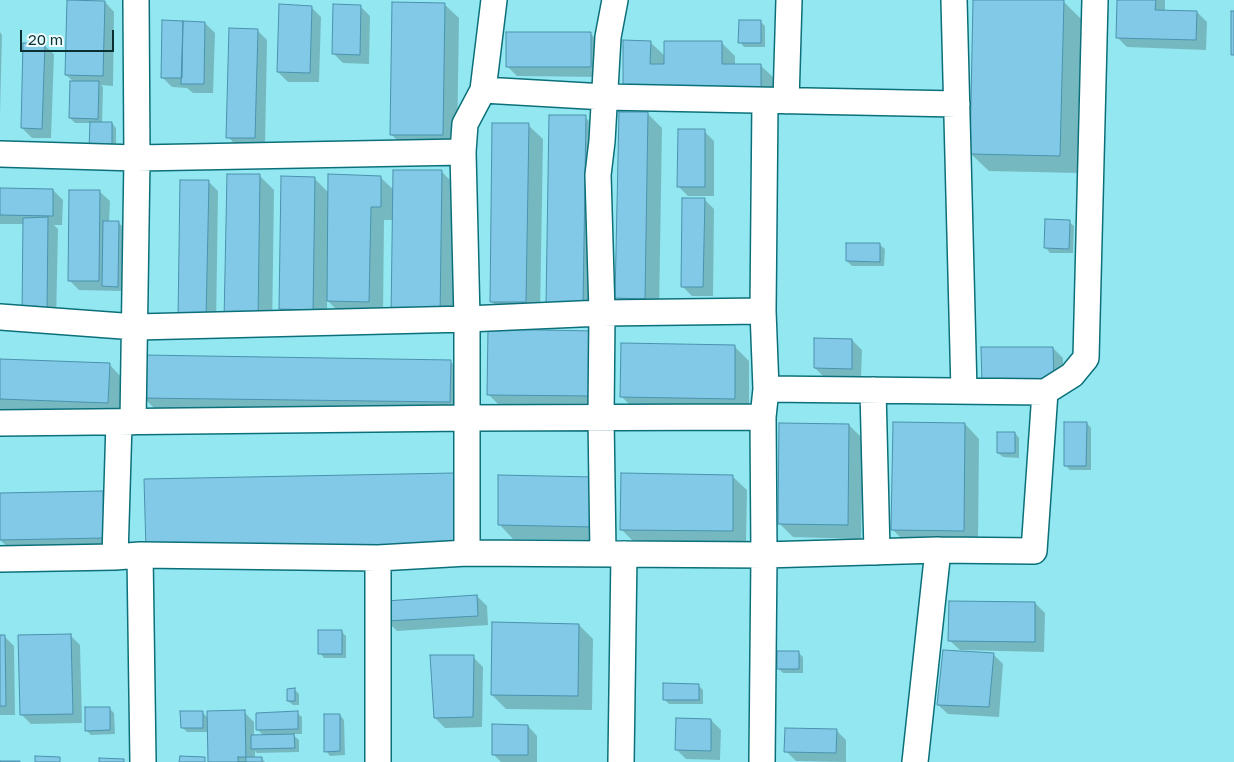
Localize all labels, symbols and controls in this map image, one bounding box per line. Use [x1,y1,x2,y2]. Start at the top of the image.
scale bar [22,20,116,52]
text: 20 m [28,30,63,48]

